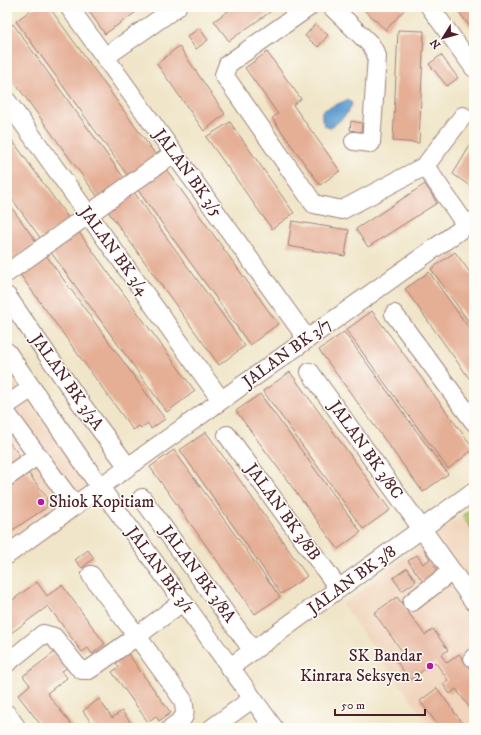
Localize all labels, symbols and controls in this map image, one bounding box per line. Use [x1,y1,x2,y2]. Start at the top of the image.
north arrow [423,18,463,58]
text: N [428,36,444,51]
street label: JALAN BK 3/5 [147,123,228,222]
street label: JALAN BK 3/4 [73,200,154,301]
street label: JALAN BK 3/7 [237,313,336,394]
street label: JALAN BK 3/3A [25,328,108,435]
street label: JALAN BK 3/8C [323,395,408,504]
street label: JALAN BK 3/8B [239,457,326,565]
place label: Shiok Kopitiam [49,491,154,513]
marker: Shiok Kopitiam [36,497,46,507]
street label: JALAN BK 3/8A [154,519,241,627]
street label: JALAN BK 3/1 [120,521,199,618]
street label: JALAN BK 3/8 [302,541,401,621]
place label: SK Bandar Kinrara Seksyen 2 [300,645,423,687]
marker: SK Bandar Kinrara Seksyen 2 [425,661,435,671]
scale bar [335,691,425,717]
text: 50 m [341,698,365,713]

